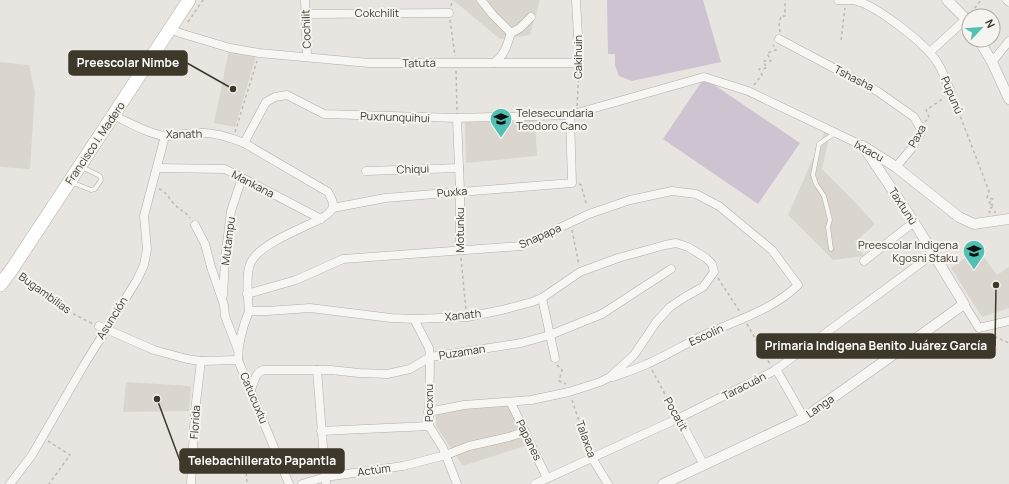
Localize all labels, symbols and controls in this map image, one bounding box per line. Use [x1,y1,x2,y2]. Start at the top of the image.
street label: Cokchilit [355,5,399,20]
north arrow [961,8,1001,48]
street label: Cochilit [297,9,314,49]
text: N [982,17,999,30]
street label: Cakihuin [570,35,585,79]
callout: Preescolar Nimbe [69,51,187,75]
text: Preescolar Nimbe [77,54,179,71]
street label: Tatuta [402,55,436,70]
street label: Tshasha [832,61,877,94]
street label: Pupunú [938,74,967,116]
street label: Francisco I. Madero [61,98,128,187]
place label: Telesecundaria Teodoro Cano [516,105,594,133]
school or university icon: Telesecundaria Teodoro Cano [488,106,514,139]
street label: Puxnunquihui [360,108,430,125]
street label: Paxa [904,122,929,150]
street label: Xanath [166,126,202,141]
street label: Ixtacu [852,136,887,165]
street label: Chiqui [396,160,430,177]
street label: Mankana [229,166,277,201]
street label: Puxka [436,183,468,200]
street label: Taxtunú [886,184,921,227]
street label: Motunku [452,207,467,253]
street label: Mutampu [217,216,238,266]
street label: Snapapa [516,220,563,251]
place label: Preescolar Indigena Kgosni Staku [858,237,958,265]
school or university icon: Preescolar Indigena Kgosni Staku [961,238,987,271]
street label: Bugambilias [16,268,75,317]
street label: Asunción [93,294,130,342]
street label: Xanath [444,305,482,324]
street label: Escolín [686,320,725,349]
callout: Primaria Indigena Benito Juárez García [757,334,995,358]
text: Primaria Indigena Benito Juárez García [765,337,987,354]
street label: Puzaman [438,340,486,363]
street label: Taracuán [719,368,768,403]
street label: Catucuxtu [237,370,272,426]
street label: Pocxnu [421,384,436,422]
street label: Langa [803,391,837,421]
street label: Pocatit [661,394,692,433]
street label: Florida [186,405,203,439]
street label: Papanes [513,417,546,463]
street label: Talaxca [573,418,600,459]
callout: Telebachillerato Papantla [180,449,344,473]
text: Telebachillerato Papantla [188,452,336,469]
street label: Actúm [356,460,391,479]

